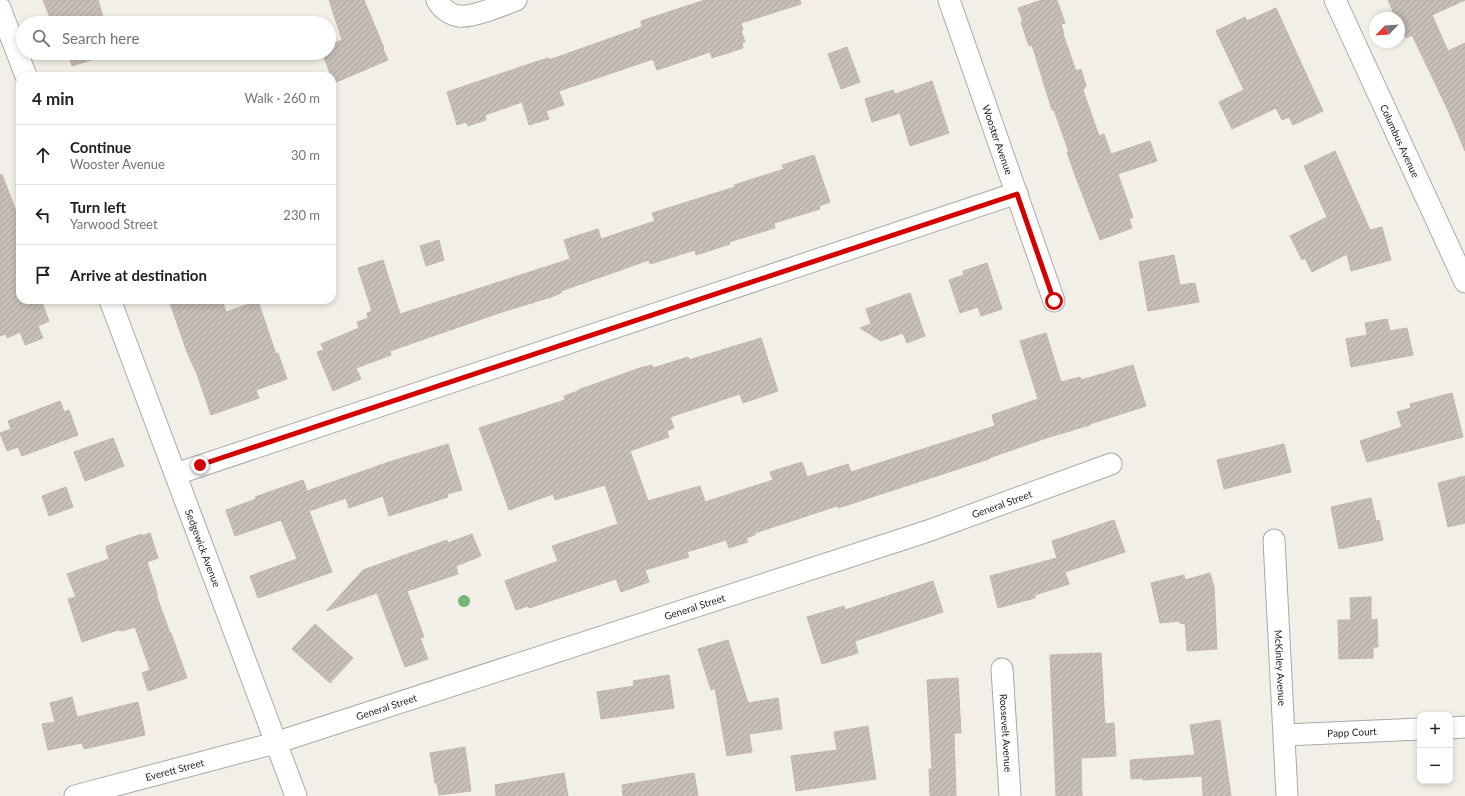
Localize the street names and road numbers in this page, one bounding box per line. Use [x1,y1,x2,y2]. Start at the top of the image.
street label: Columbus Avenue [1378,102,1422,179]
street label: Wooster Avenue [980,103,1015,176]
street label: General Street [970,487,1034,521]
street label: Sedgewick Avenue [183,508,223,589]
street label: General Street [663,591,727,622]
street label: McKinley Avenue [1273,629,1288,706]
street label: General Street [354,691,419,722]
street label: Roosevelt Avenue [998,693,1014,772]
street label: Papp Court [1327,725,1377,739]
street label: Everett Street [144,756,206,783]

